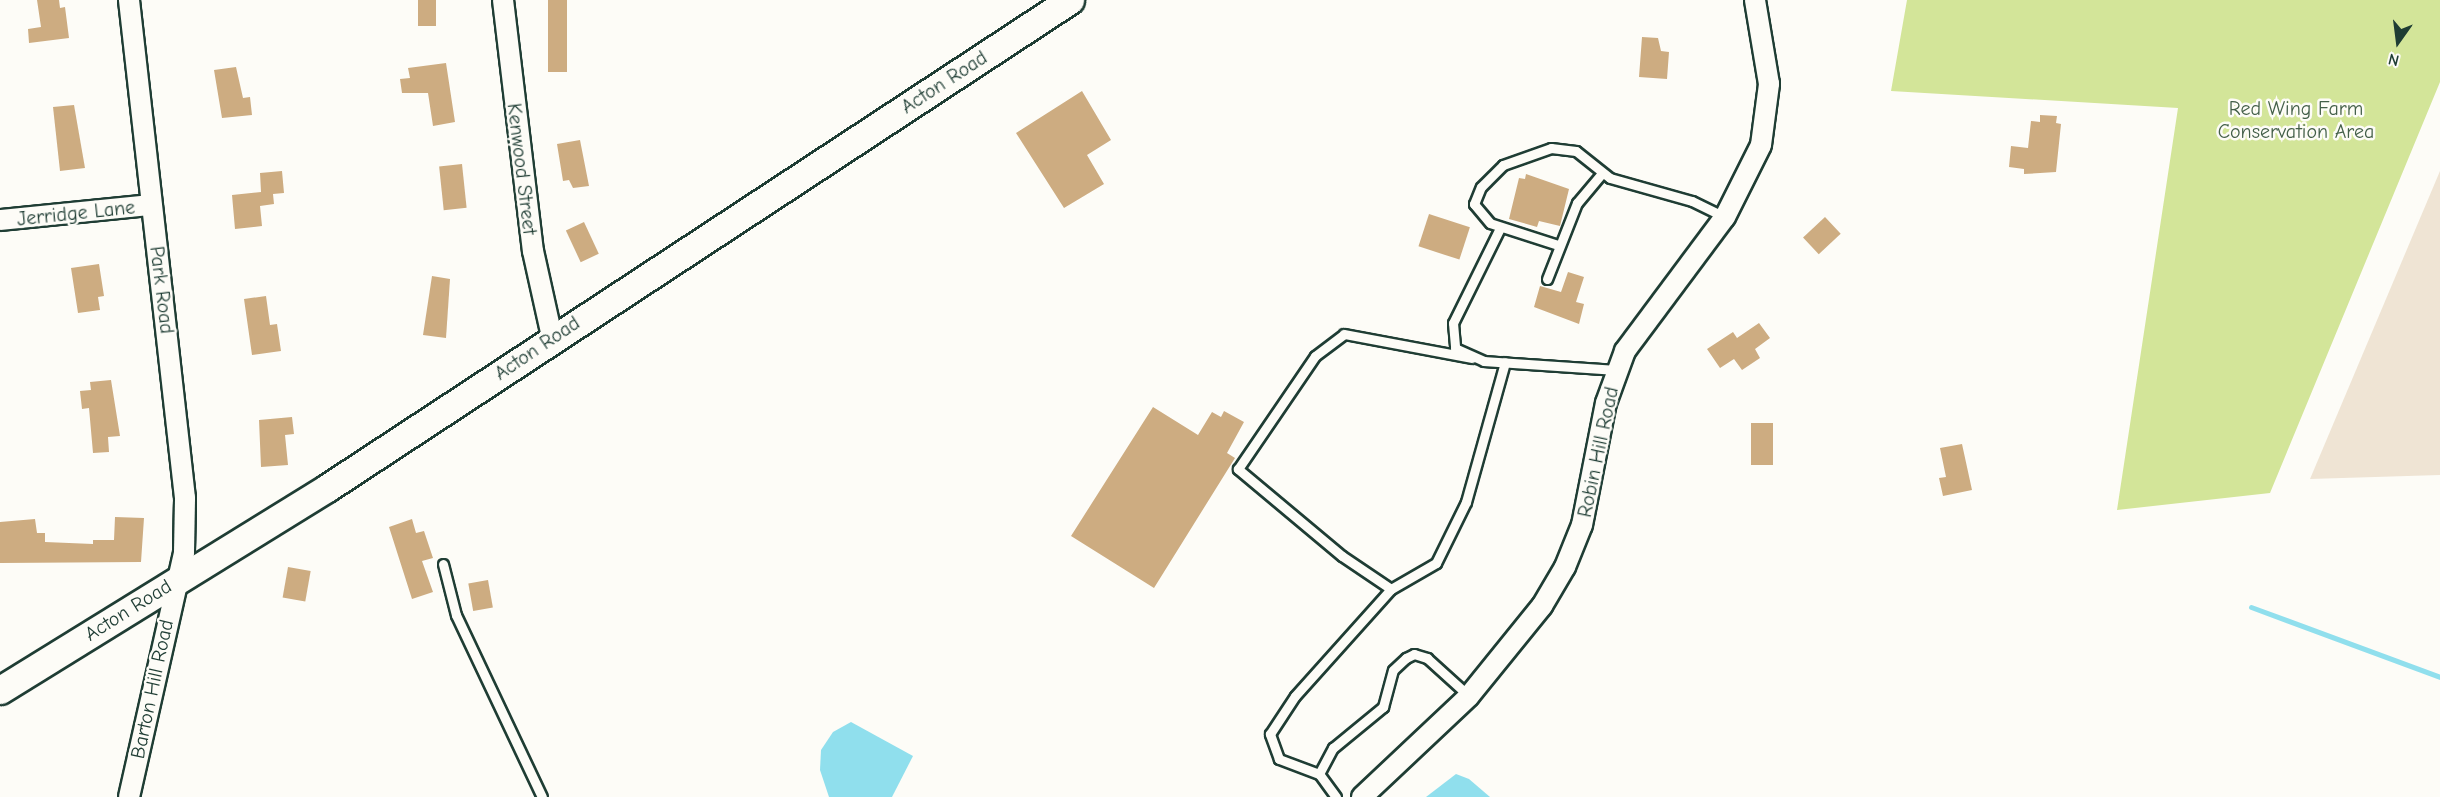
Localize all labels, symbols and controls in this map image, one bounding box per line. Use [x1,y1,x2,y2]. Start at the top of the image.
north arrow [2368,12,2428,72]
street label: Acton Road [896,45,992,119]
text: N [2386,49,2401,69]
park label: Red Wing Farm Conservation Area [2218,96,2374,143]
street label: Kenwood Street [502,102,542,236]
street label: Jerridge Lane [16,195,136,231]
street label: Park Road [145,245,179,335]
street label: Acton Road [490,311,584,385]
street label: Robin Hill Road [1572,385,1624,519]
street label: Acton Road [80,574,176,646]
street label: Barton Hill Road [126,617,178,761]

